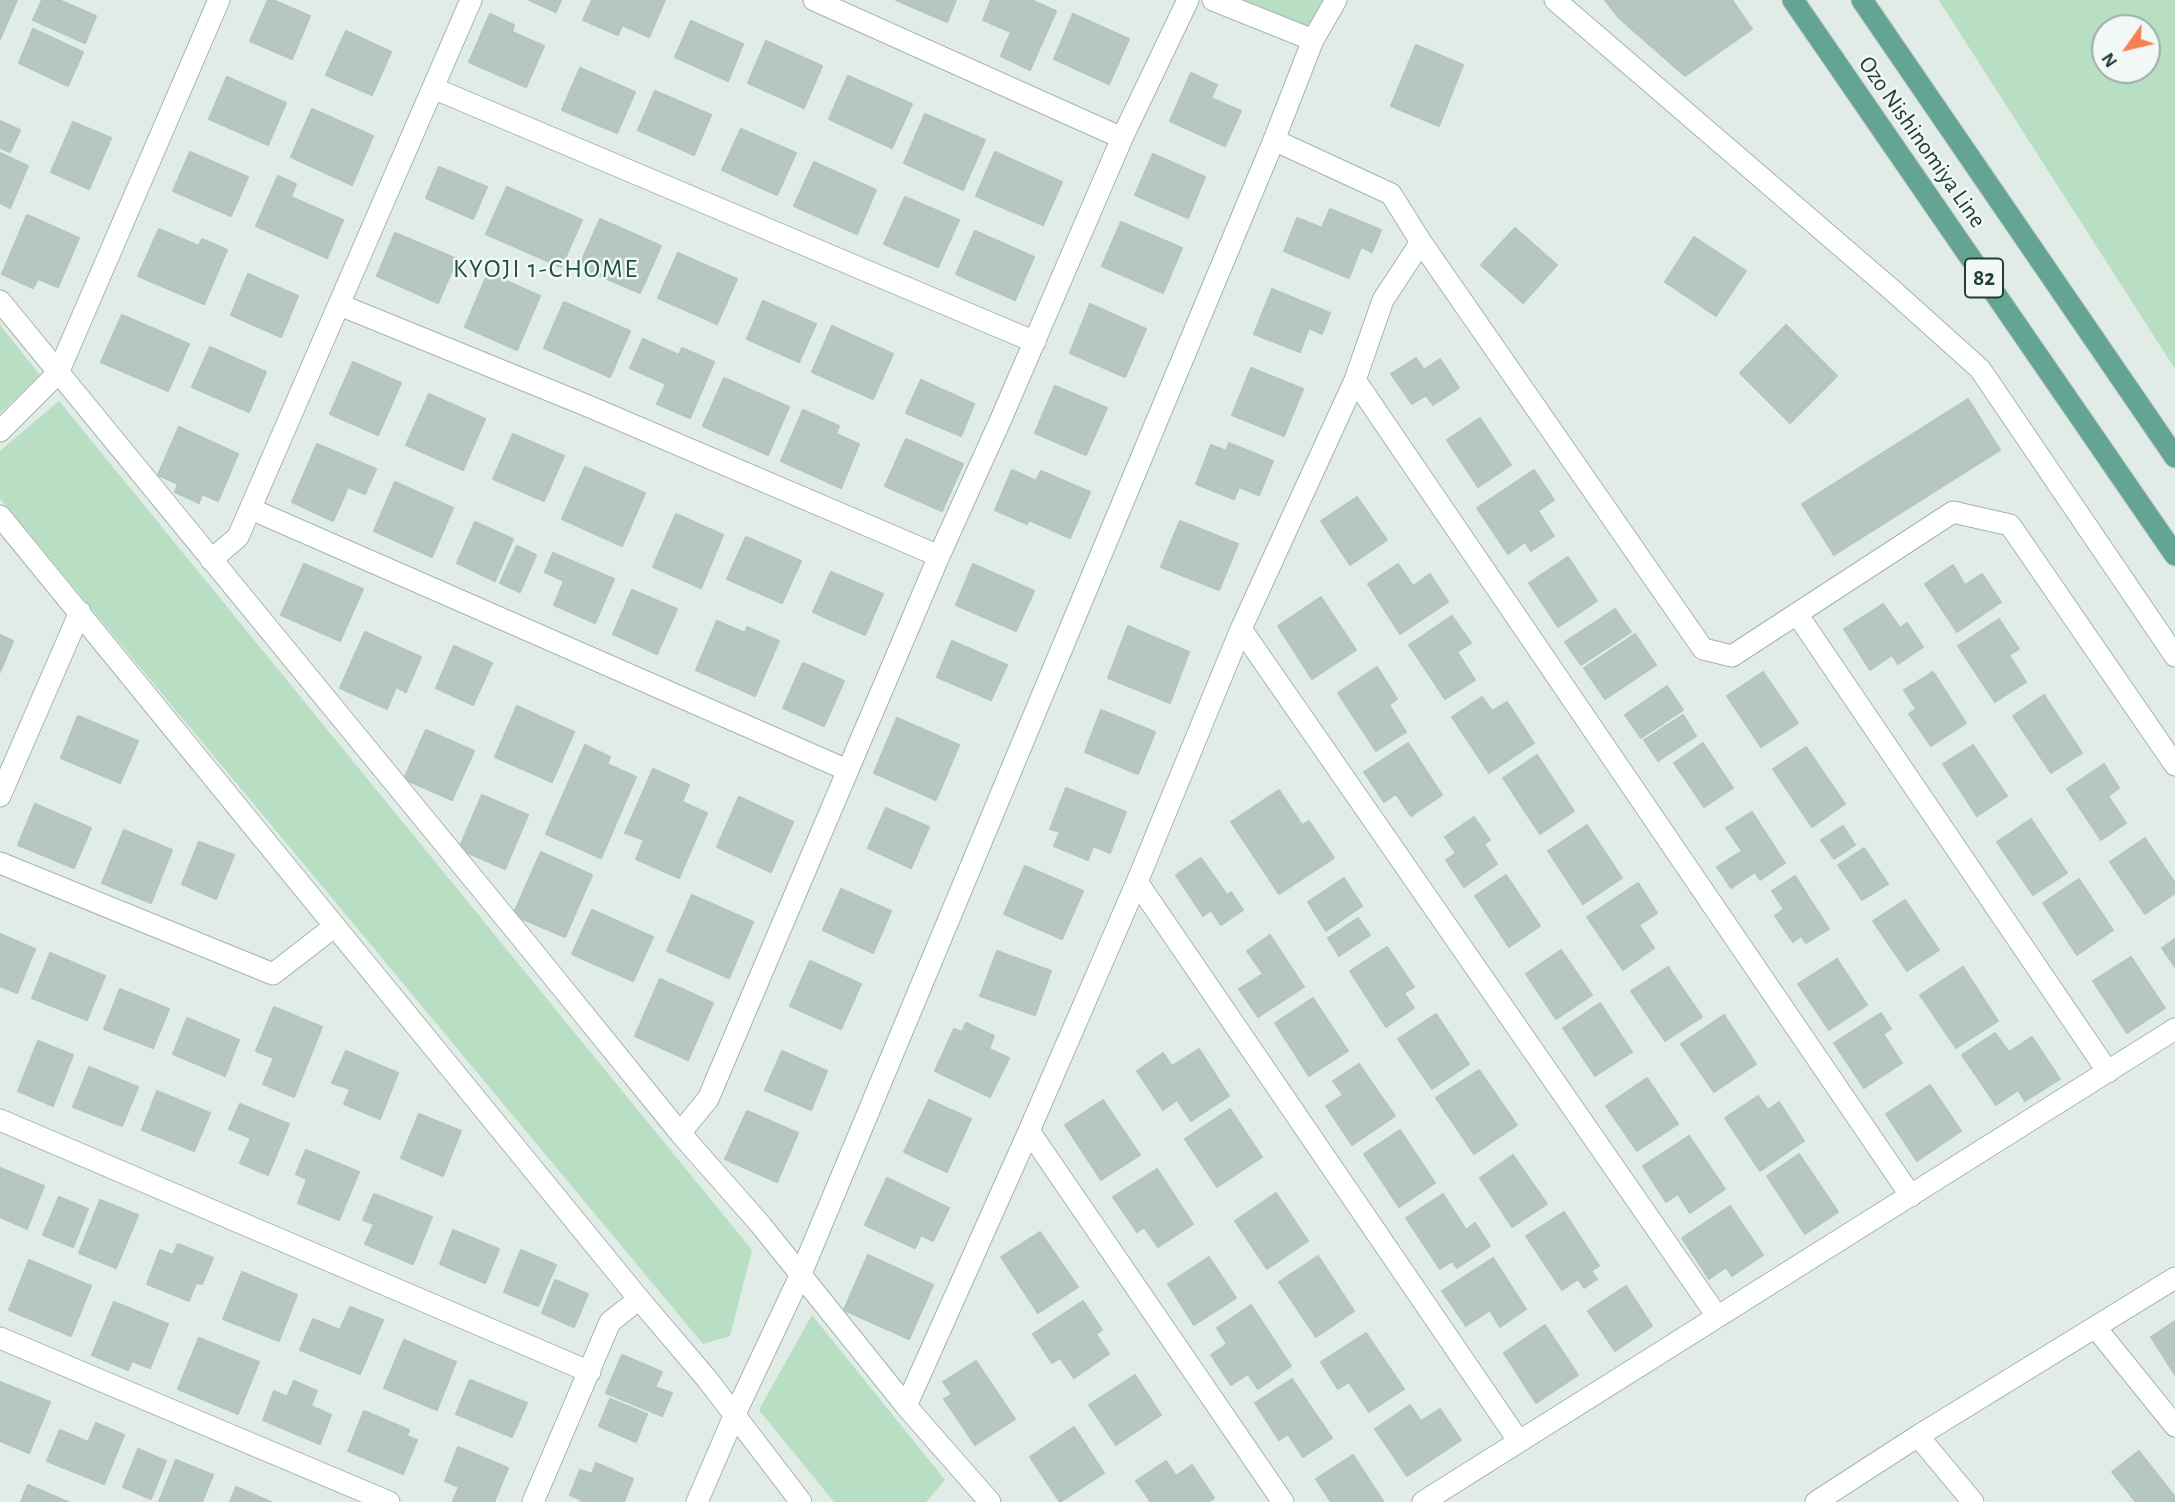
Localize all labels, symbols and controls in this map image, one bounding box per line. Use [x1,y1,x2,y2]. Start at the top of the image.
north arrow [2091,14,2161,84]
text: N [2098,49,2121,71]
street label: Ozo Nishinomiya Line [1852,51,1992,233]
district label: KYOJI 1-CHOME [455,253,637,285]
road number: 82 [1965,258,2003,298]

